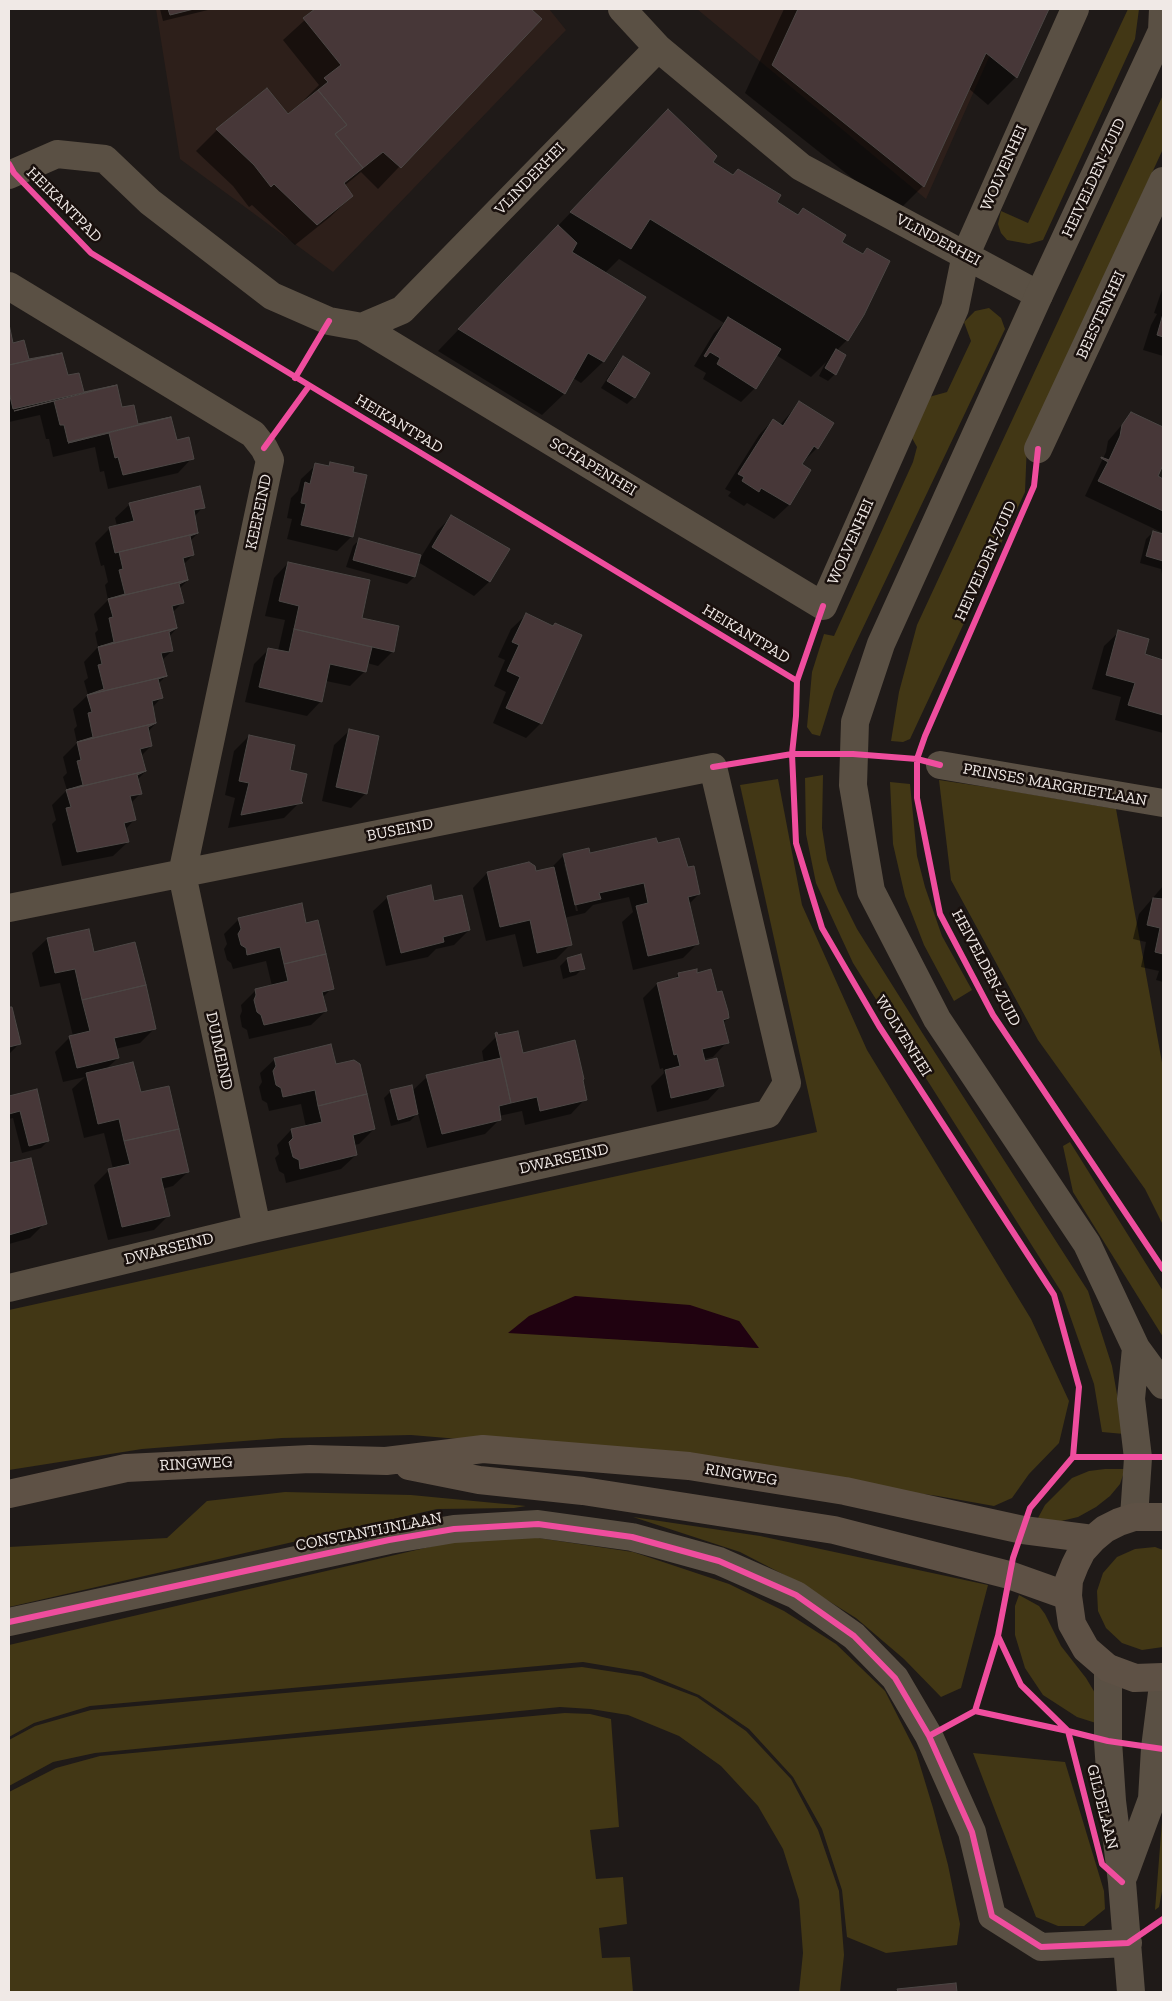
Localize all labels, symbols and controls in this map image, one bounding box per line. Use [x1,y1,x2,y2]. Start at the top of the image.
street label: HEIVELDEN-ZUID [1058,115,1130,241]
street label: WOLVENHEI [977,122,1031,214]
street label: VLINDERHEI [491,139,569,219]
street label: HEIKANTPAD [22,163,106,247]
street label: VLINDERHEI [892,210,984,270]
street label: BEESTENHEI [1072,268,1130,362]
street label: HEIKANTPAD [352,390,446,458]
street label: SCHAPENHEI [546,433,640,501]
street label: KEEREIND [242,473,276,551]
street label: WOLVENHEI [824,496,878,588]
street label: HEIVELDEN-ZUID [951,498,1021,624]
street label: HEIKANTPAD [699,600,793,668]
street label: PRINSES MARGRIETLAAN [961,759,1149,811]
street label: BUSEIND [365,814,435,846]
street label: HEIVELDEN-ZUID [947,906,1025,1030]
street label: WOLVENHEI [870,992,936,1080]
street label: DUIMEIND [201,1010,237,1092]
street label: DWARSEIND [517,1139,611,1179]
street label: DWARSEIND [122,1229,216,1269]
street label: RINGWEG [159,1453,233,1475]
street label: RINGWEG [703,1460,779,1490]
street label: CONSTANTIJNLAAN [294,1508,444,1556]
street label: GILDELAAN [1082,1763,1122,1851]

